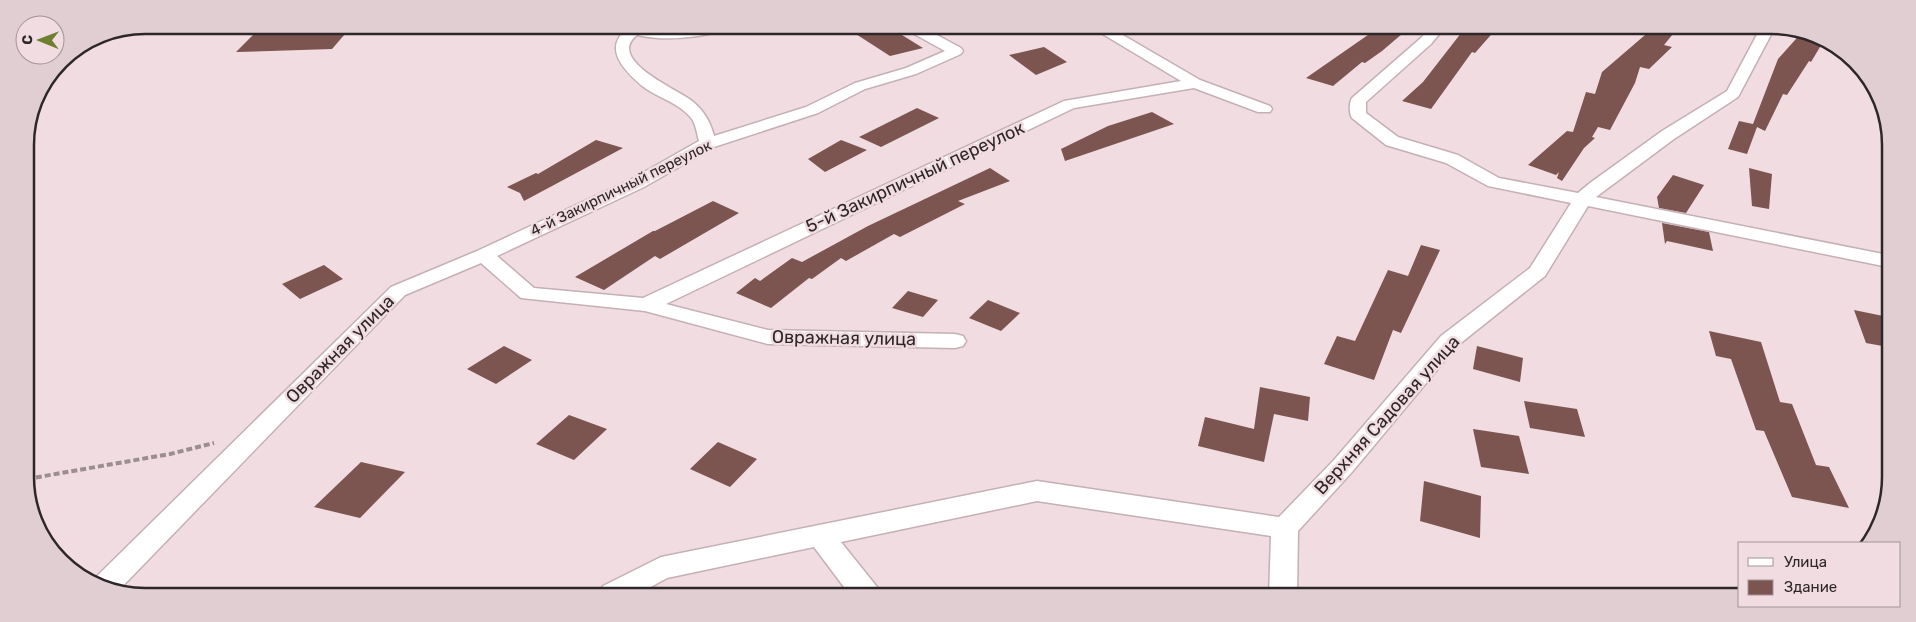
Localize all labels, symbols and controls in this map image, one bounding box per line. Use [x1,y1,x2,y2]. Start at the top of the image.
north arrow [15,15,65,65]
text: С [19,35,36,45]
street label: 5-й Закирпичный переулок [802,116,1028,237]
street label: 4-й Закирпичный переулок [527,136,715,240]
street label: Овражная улица [281,290,399,408]
street label: Овражная улица [772,326,916,350]
street label: Верхняя Садовая улица [1310,331,1464,499]
legend [1738,542,1901,607]
text: Улица [1784,553,1827,571]
text: Здание [1784,578,1837,596]

